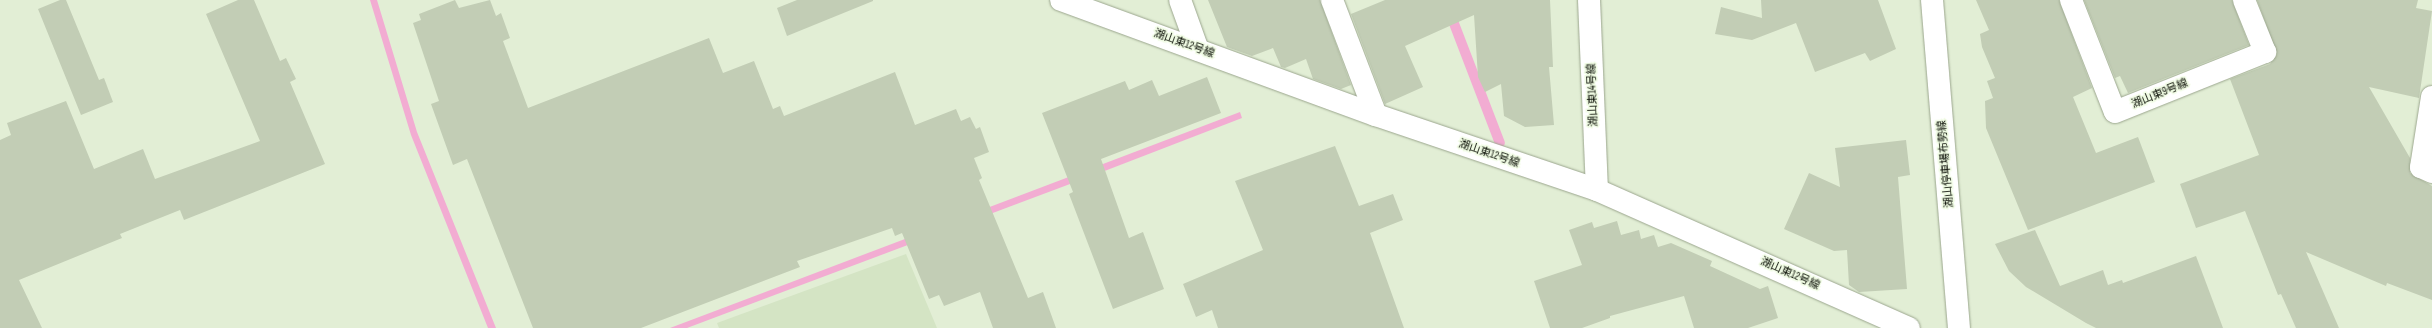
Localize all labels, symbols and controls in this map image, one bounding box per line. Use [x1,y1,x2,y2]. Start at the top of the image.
street label: 湖山東12号線 [1152,27,1216,61]
street label: 湖山東14号線 [1585,63,1601,127]
street label: 湖山東9号線 [2130,77,2190,111]
street label: 湖山停車場布勢線 [1936,120,1956,208]
street label: 湖山東12号線 [1457,137,1521,171]
street label: 湖山東12号線 [1758,255,1822,293]

